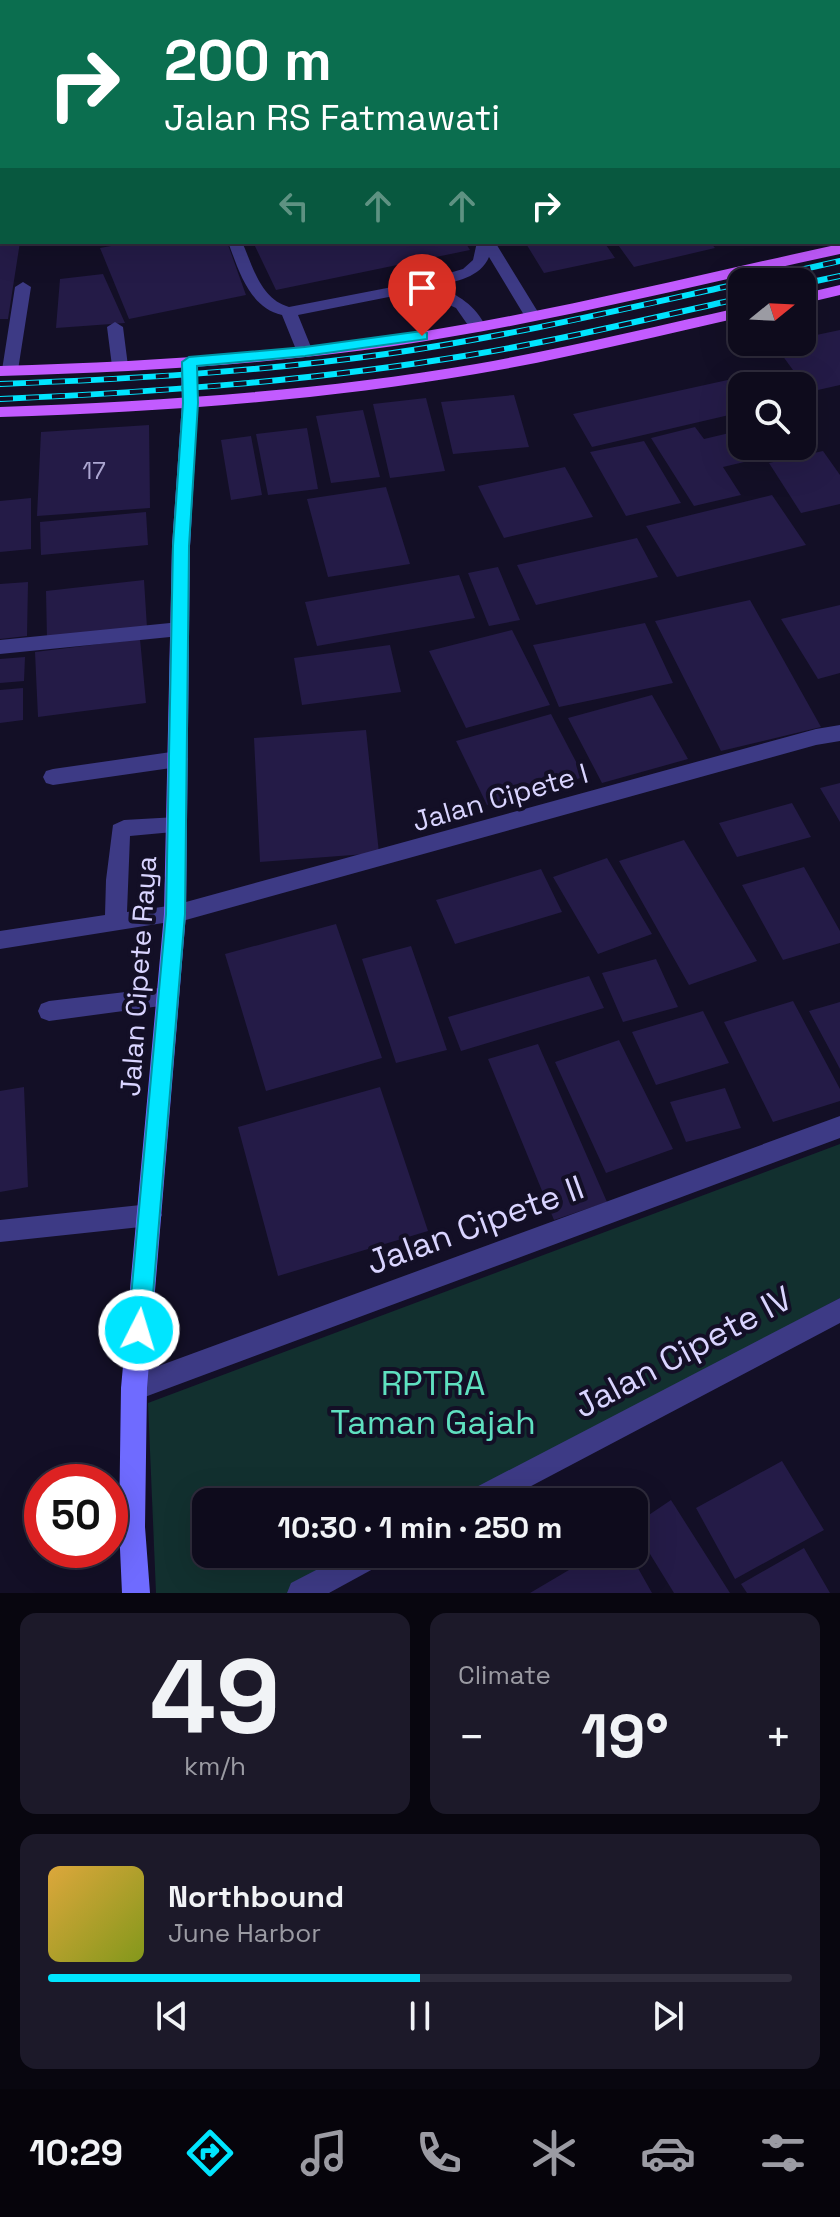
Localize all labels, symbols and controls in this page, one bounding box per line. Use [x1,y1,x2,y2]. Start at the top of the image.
text: 200 m [164,25,332,96]
icon: right [32,32,136,136]
text: Jalan RS Fatmawati [164,95,500,141]
icon: left [272,184,316,228]
icon: ahead [356,184,400,228]
icon: ahead [440,184,484,228]
icon: right [524,184,568,228]
pin [388,254,456,336]
icon: arrive [400,266,444,310]
north arrow [728,268,816,356]
map controls [728,268,816,460]
button: search [728,372,816,460]
house number: 17 [82,455,106,486]
street label: Jalan Cipete I [408,755,592,839]
street label: Jalan Cipete Raya [112,855,164,1097]
street label: Jalan Cipete II [360,1166,590,1284]
street label: Jalan Cipete IV [566,1276,800,1428]
position arrow [97,1288,181,1372]
park label: RPTRA Taman Gajah [330,1362,536,1444]
speed limit sign: 50 [24,1464,128,1568]
text: 10:30 · 1 min · 250 m [278,1508,562,1547]
text: 49 [150,1631,280,1763]
text: Climate [458,1658,551,1692]
text: 19° [581,1698,669,1775]
text: − [458,1709,485,1765]
text: + [765,1709,792,1765]
text: km/h [184,1749,246,1783]
text: Northbound [168,1877,344,1916]
text: June Harbor [168,1916,321,1950]
icon: previous [150,1994,194,2038]
icon: pause [398,1994,442,2038]
icon: next [646,1994,690,2038]
icon: directions [182,2125,238,2181]
icon: music [296,2125,352,2181]
icon: phone [411,2125,467,2181]
icon: climate [526,2125,582,2181]
icon: car [640,2125,696,2181]
icon: filters [755,2125,811,2181]
text: 10:29 [29,2130,123,2176]

